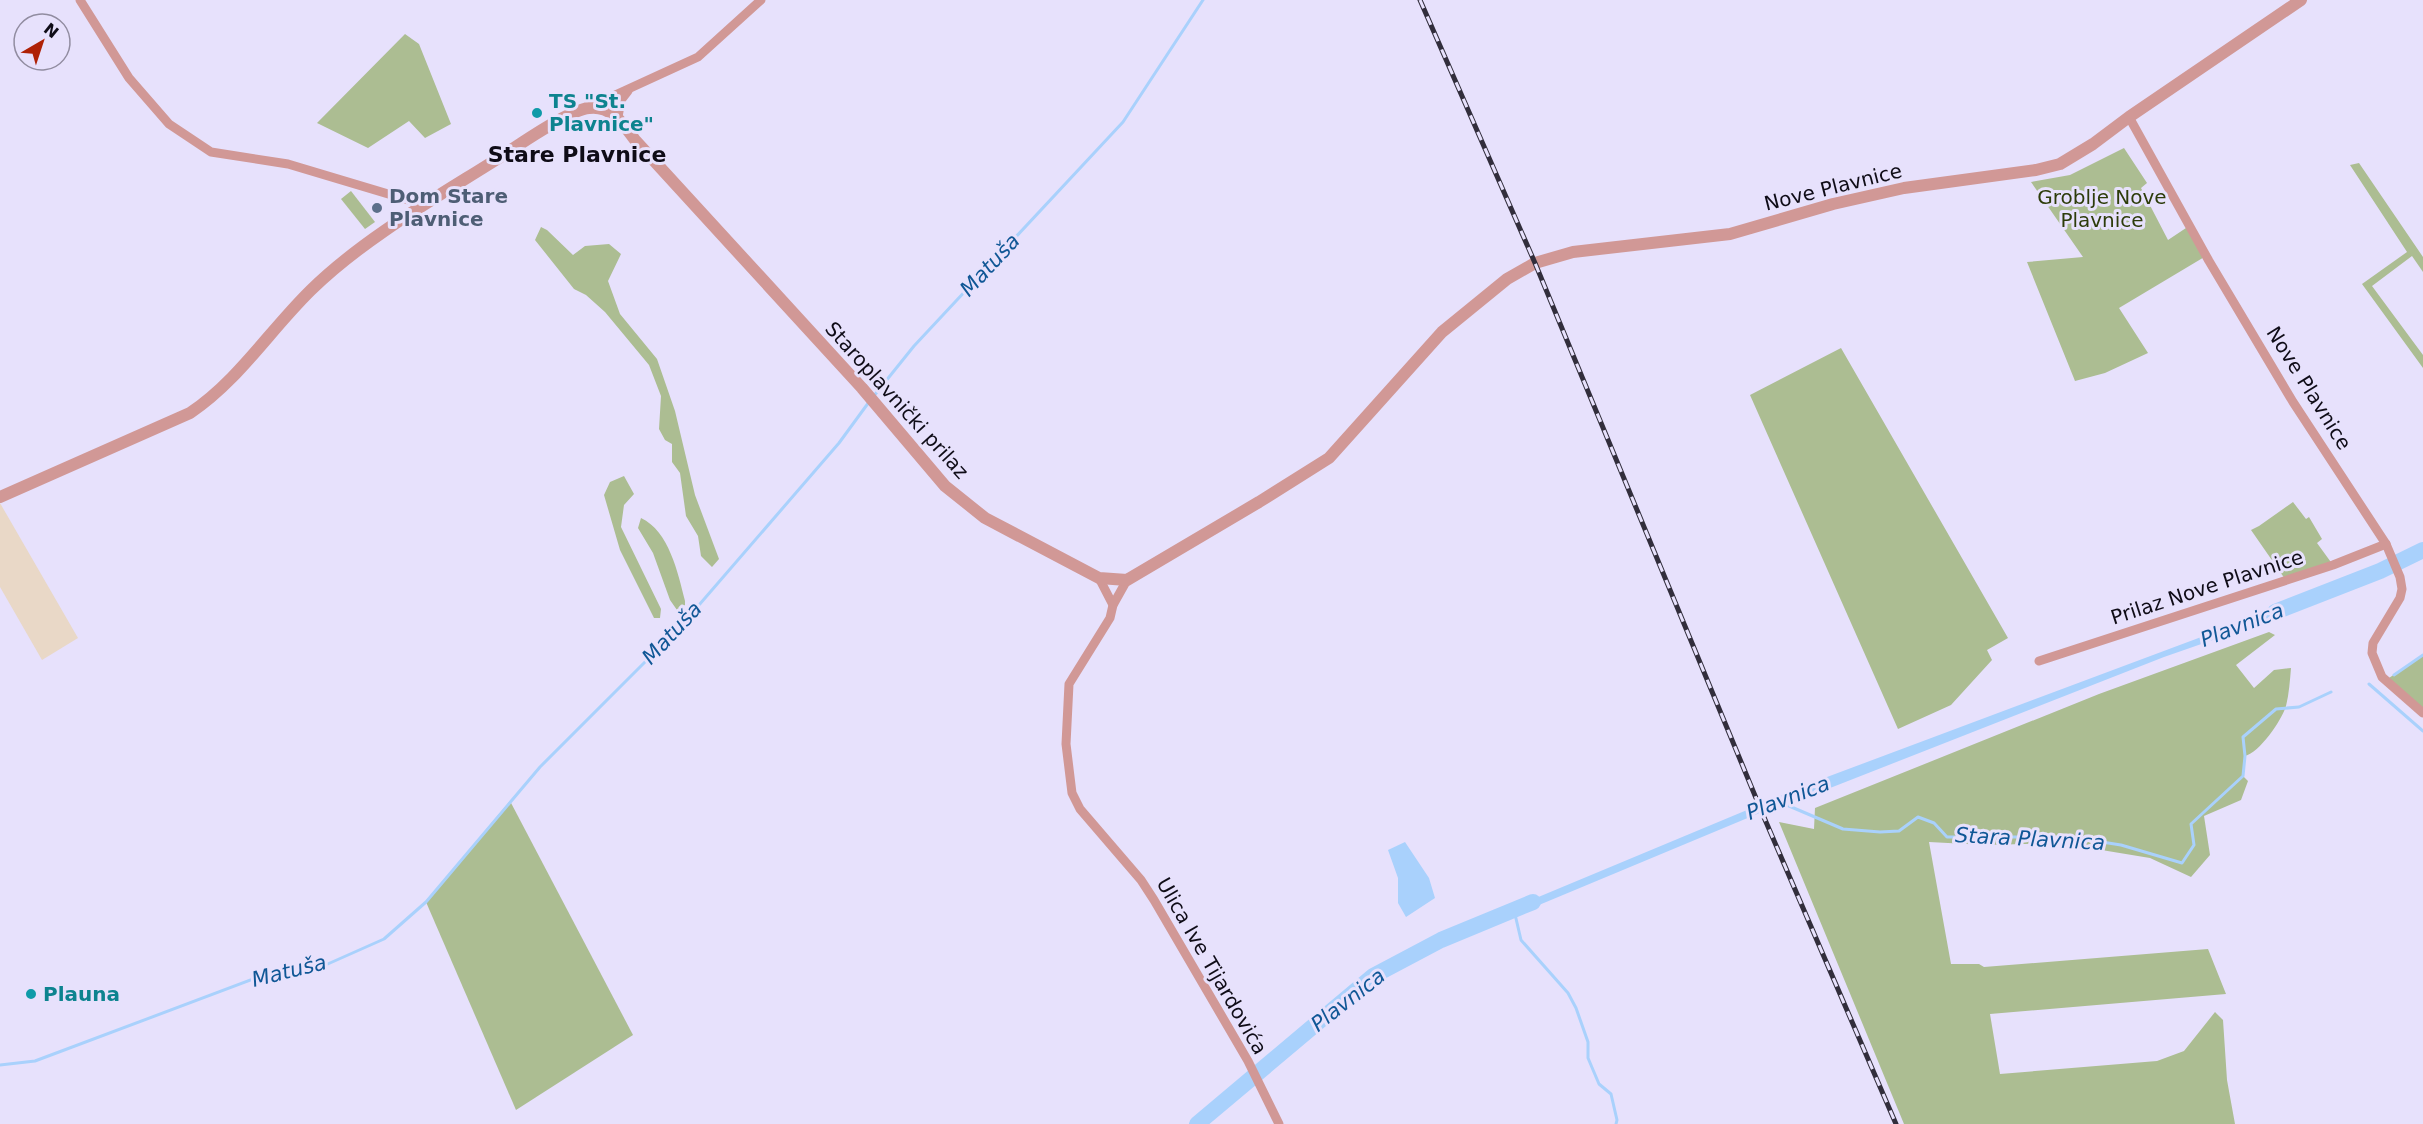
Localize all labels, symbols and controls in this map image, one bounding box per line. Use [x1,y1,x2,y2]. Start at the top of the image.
north arrow [12,12,72,72]
text: N [40,19,62,42]
place label: TS "St. Plavnice" [549,89,654,136]
marker: TS "St. Plavnice" [530,106,544,120]
district label: Stare Plavnice [488,142,666,167]
street label: Nove Plavnice [1762,158,1904,216]
place label: Dom Stare Plavnice [389,184,508,231]
park label: Groblje Nove Plavnice [2037,185,2167,232]
marker: Dom Stare Plavnice [370,201,384,215]
water label: Matuša [955,229,1025,301]
street label: Staroplavnički prilaz [820,317,974,483]
street label: Nove Plavnice [2261,322,2357,454]
street label: Prilaz Nove Plavnice [2108,545,2306,629]
water label: Matuša [637,597,707,669]
water label: Plavnica [2197,598,2287,652]
water label: Plavnica [1743,771,1833,825]
water label: Stara Plavnica [1954,823,2106,855]
street label: Ulica Ive Tijardovića [1152,873,1272,1059]
water label: Matuša [249,950,329,992]
water label: Plavnica [1306,964,1390,1036]
place label: Plauna [43,982,120,1006]
marker: Plauna [24,987,38,1001]

